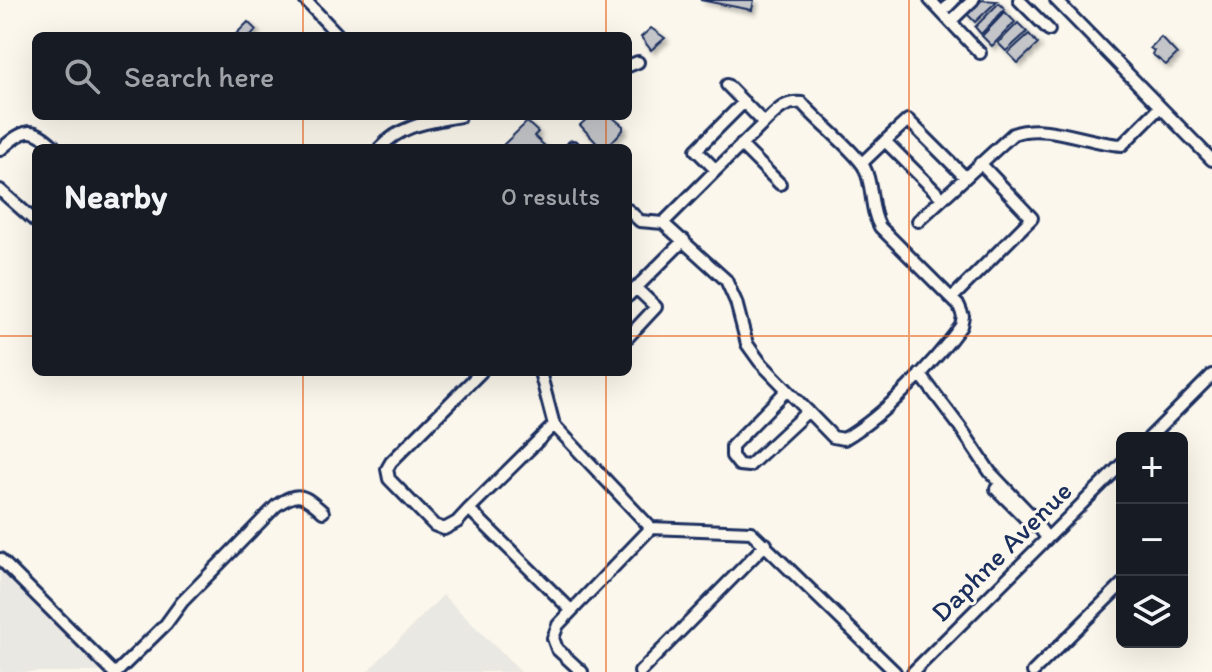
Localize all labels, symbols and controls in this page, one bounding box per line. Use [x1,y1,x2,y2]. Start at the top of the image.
search box [32,32,632,120]
icon: search [60,54,104,98]
text: Search here [124,58,274,95]
text: Nearby [64,176,167,217]
text: 0 results [501,180,600,212]
map controls [1116,432,1188,648]
button: + [1116,432,1188,504]
street label: Daphne Avenue [923,473,1079,629]
button: − [1116,504,1188,576]
button: layers [1116,576,1188,648]

